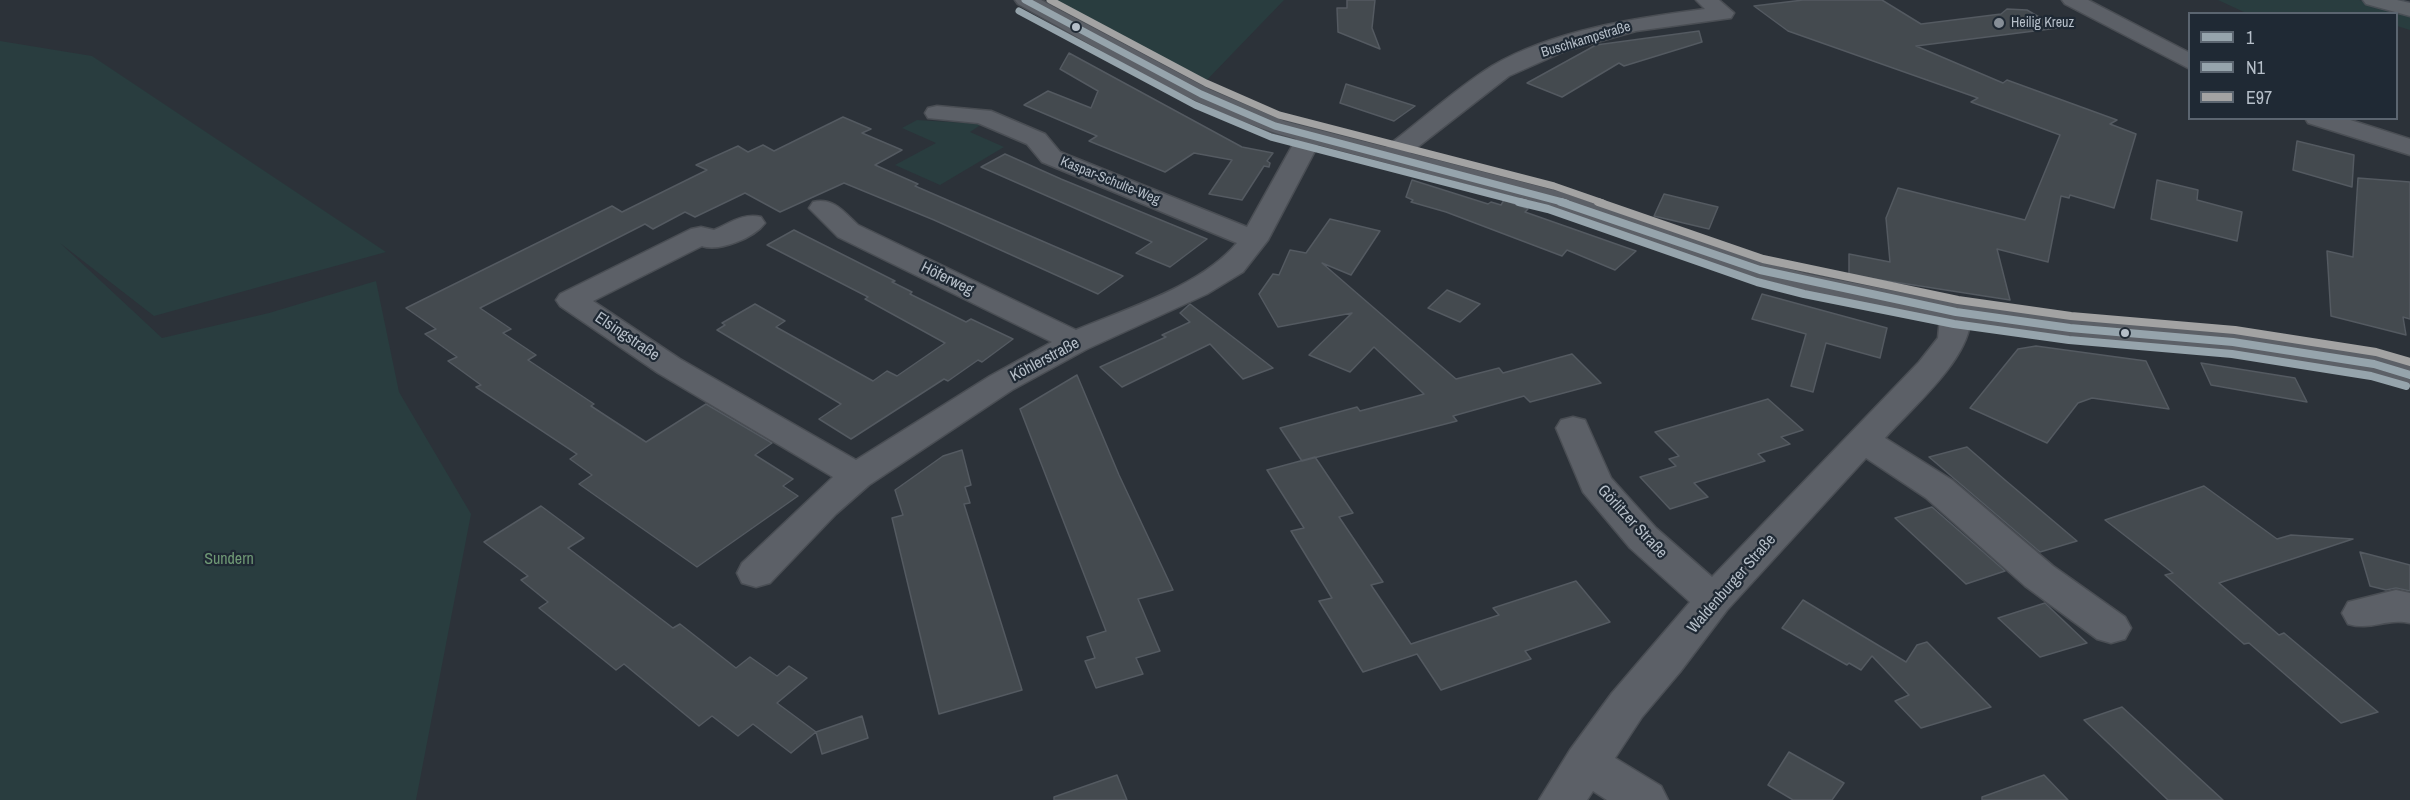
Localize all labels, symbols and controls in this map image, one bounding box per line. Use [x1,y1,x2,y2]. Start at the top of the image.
legend [2188,12,2398,120]
place label: Heilig Kreuz [2011,15,2074,31]
marker: Heilig Kreuz [1992,16,2006,30]
street label: Buschkampstraße [1539,18,1633,62]
unlabelled marker [1070,21,1082,33]
text: 1 [2246,25,2254,50]
text: N1 [2246,55,2265,80]
text: E97 [2246,85,2272,110]
street label: Kaspar-Schulte-Weg [1058,153,1162,209]
street label: Höferweg [918,258,976,300]
street label: Elsingstraße [591,308,663,366]
unlabelled marker [2119,327,2131,339]
street label: Köhlerstraße [1007,334,1083,386]
street label: Görlitzer Straße [1593,481,1671,563]
street label: Waldenburger Straße [1684,531,1780,637]
park label: Sundern [204,550,254,570]

